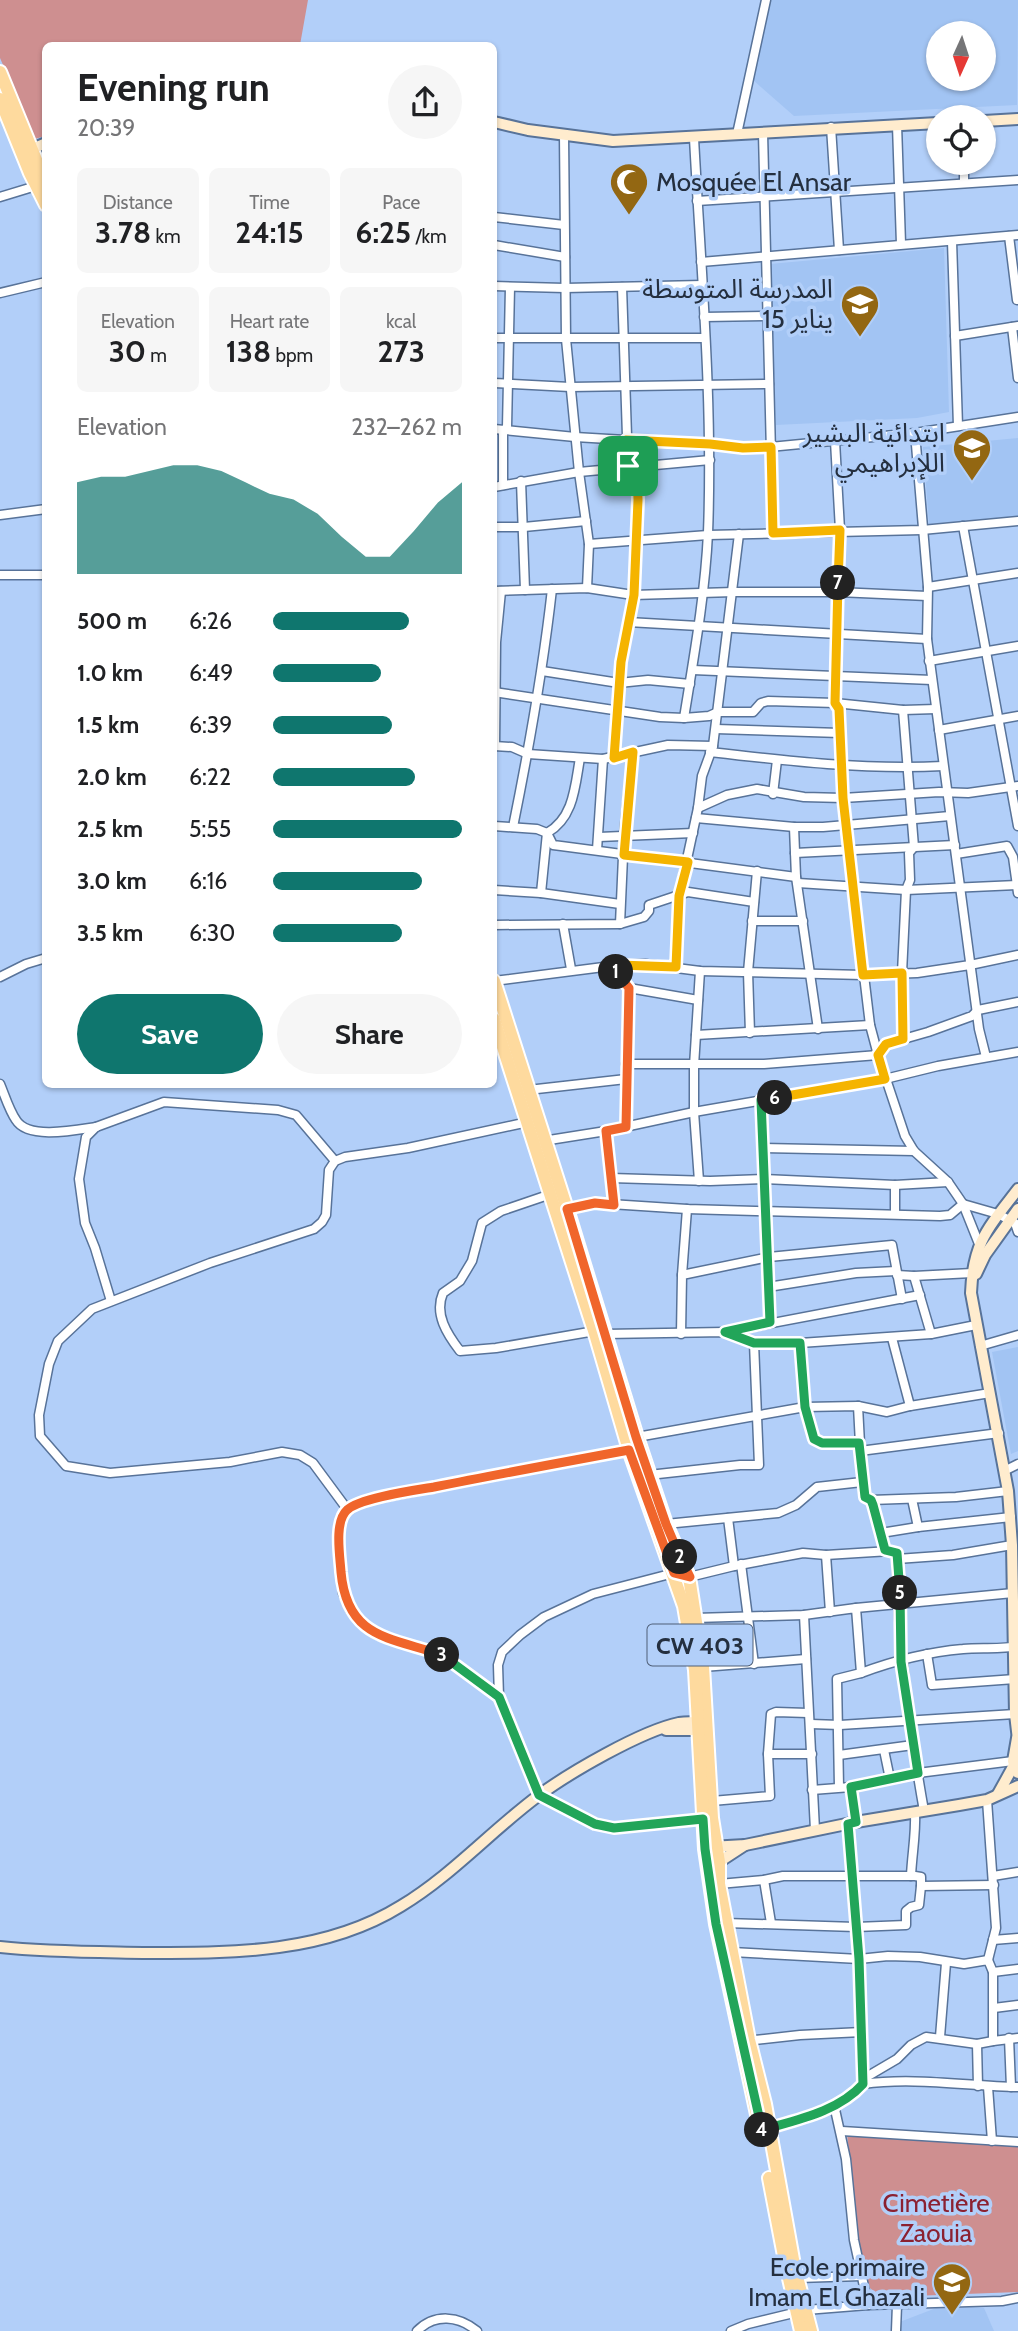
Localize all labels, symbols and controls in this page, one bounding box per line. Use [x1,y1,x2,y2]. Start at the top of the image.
north arrow [926,21,996,91]
map controls [926,21,996,175]
text: Evening run [77,64,270,111]
button: share [388,65,462,139]
button: locate [926,105,996,175]
text: 20:39 [77,114,135,142]
mosque icon: Mosquée El Ansar [608,161,650,216]
place label: Mosquée El Ansar [656,166,852,198]
text: Distance [103,191,173,214]
text: Time [249,191,290,214]
text: Pace [382,191,420,214]
text: 3.78 [95,214,151,251]
text: 24:15 [235,214,304,251]
text: 6:25 [356,214,411,251]
text: km [151,225,181,248]
text: /km [411,225,447,248]
place label: المدرسة المتوسطة 15 يناير [642,273,833,335]
school or university icon: المدرسة المتوسطة 15 يناير [839,283,881,338]
text: Elevation [101,310,175,333]
text: Heart rate [230,310,309,333]
text: kcal [386,310,416,333]
text: 30 [109,333,146,370]
text: 138 [226,333,271,370]
text: 273 [377,333,425,370]
text: m [146,344,167,367]
text: bpm [271,344,313,367]
text: Elevation [77,413,167,441]
text: 232–262 m [351,413,462,441]
place label: ابتدائية البشير اللإبراهيمي [802,417,945,483]
school or university icon: ابتدائية البشير اللإبراهيمي [951,427,993,482]
pin [598,436,658,496]
icon: arrive [609,447,647,485]
pin: 7 [820,566,856,600]
text: 7 [833,571,842,594]
text: 500 m [77,607,147,635]
text: 6:26 [189,607,232,635]
text: 1.0 km [77,659,143,687]
text: 6:49 [189,659,233,687]
text: 1.5 km [77,711,139,739]
text: 6:39 [189,711,232,739]
text: 2.0 km [77,763,147,791]
text: 6:22 [189,763,231,791]
text: 2.5 km [77,815,143,843]
text: 5:55 [189,815,231,843]
text: 3.0 km [77,867,147,895]
text: 6:16 [189,867,227,895]
text: 3.5 km [77,919,143,947]
text: 6:30 [189,919,235,947]
pin: 1 [598,954,634,990]
text: 1 [612,960,619,983]
button: Save [77,994,263,1074]
button: Share [277,994,462,1074]
pin: 6 [758,1080,792,1116]
text: 6 [769,1086,780,1109]
pin: 2 [662,1540,698,1574]
text: 2 [674,1545,685,1568]
pin: 5 [883,1576,918,1610]
text: 5 [894,1581,905,1604]
road number: CW 403 [648,1624,752,1666]
pin: 3 [424,1638,460,1672]
text: 3 [436,1643,447,1666]
pin: 4 [744,2112,780,2148]
text: 4 [756,2118,767,2141]
park label: Cimetière Zaouia [882,2187,990,2249]
place label: Ecole primaire Imam El Ghazali [748,2251,925,2313]
school or university icon: Ecole primaire Imam El Ghazali [931,2261,973,2316]

